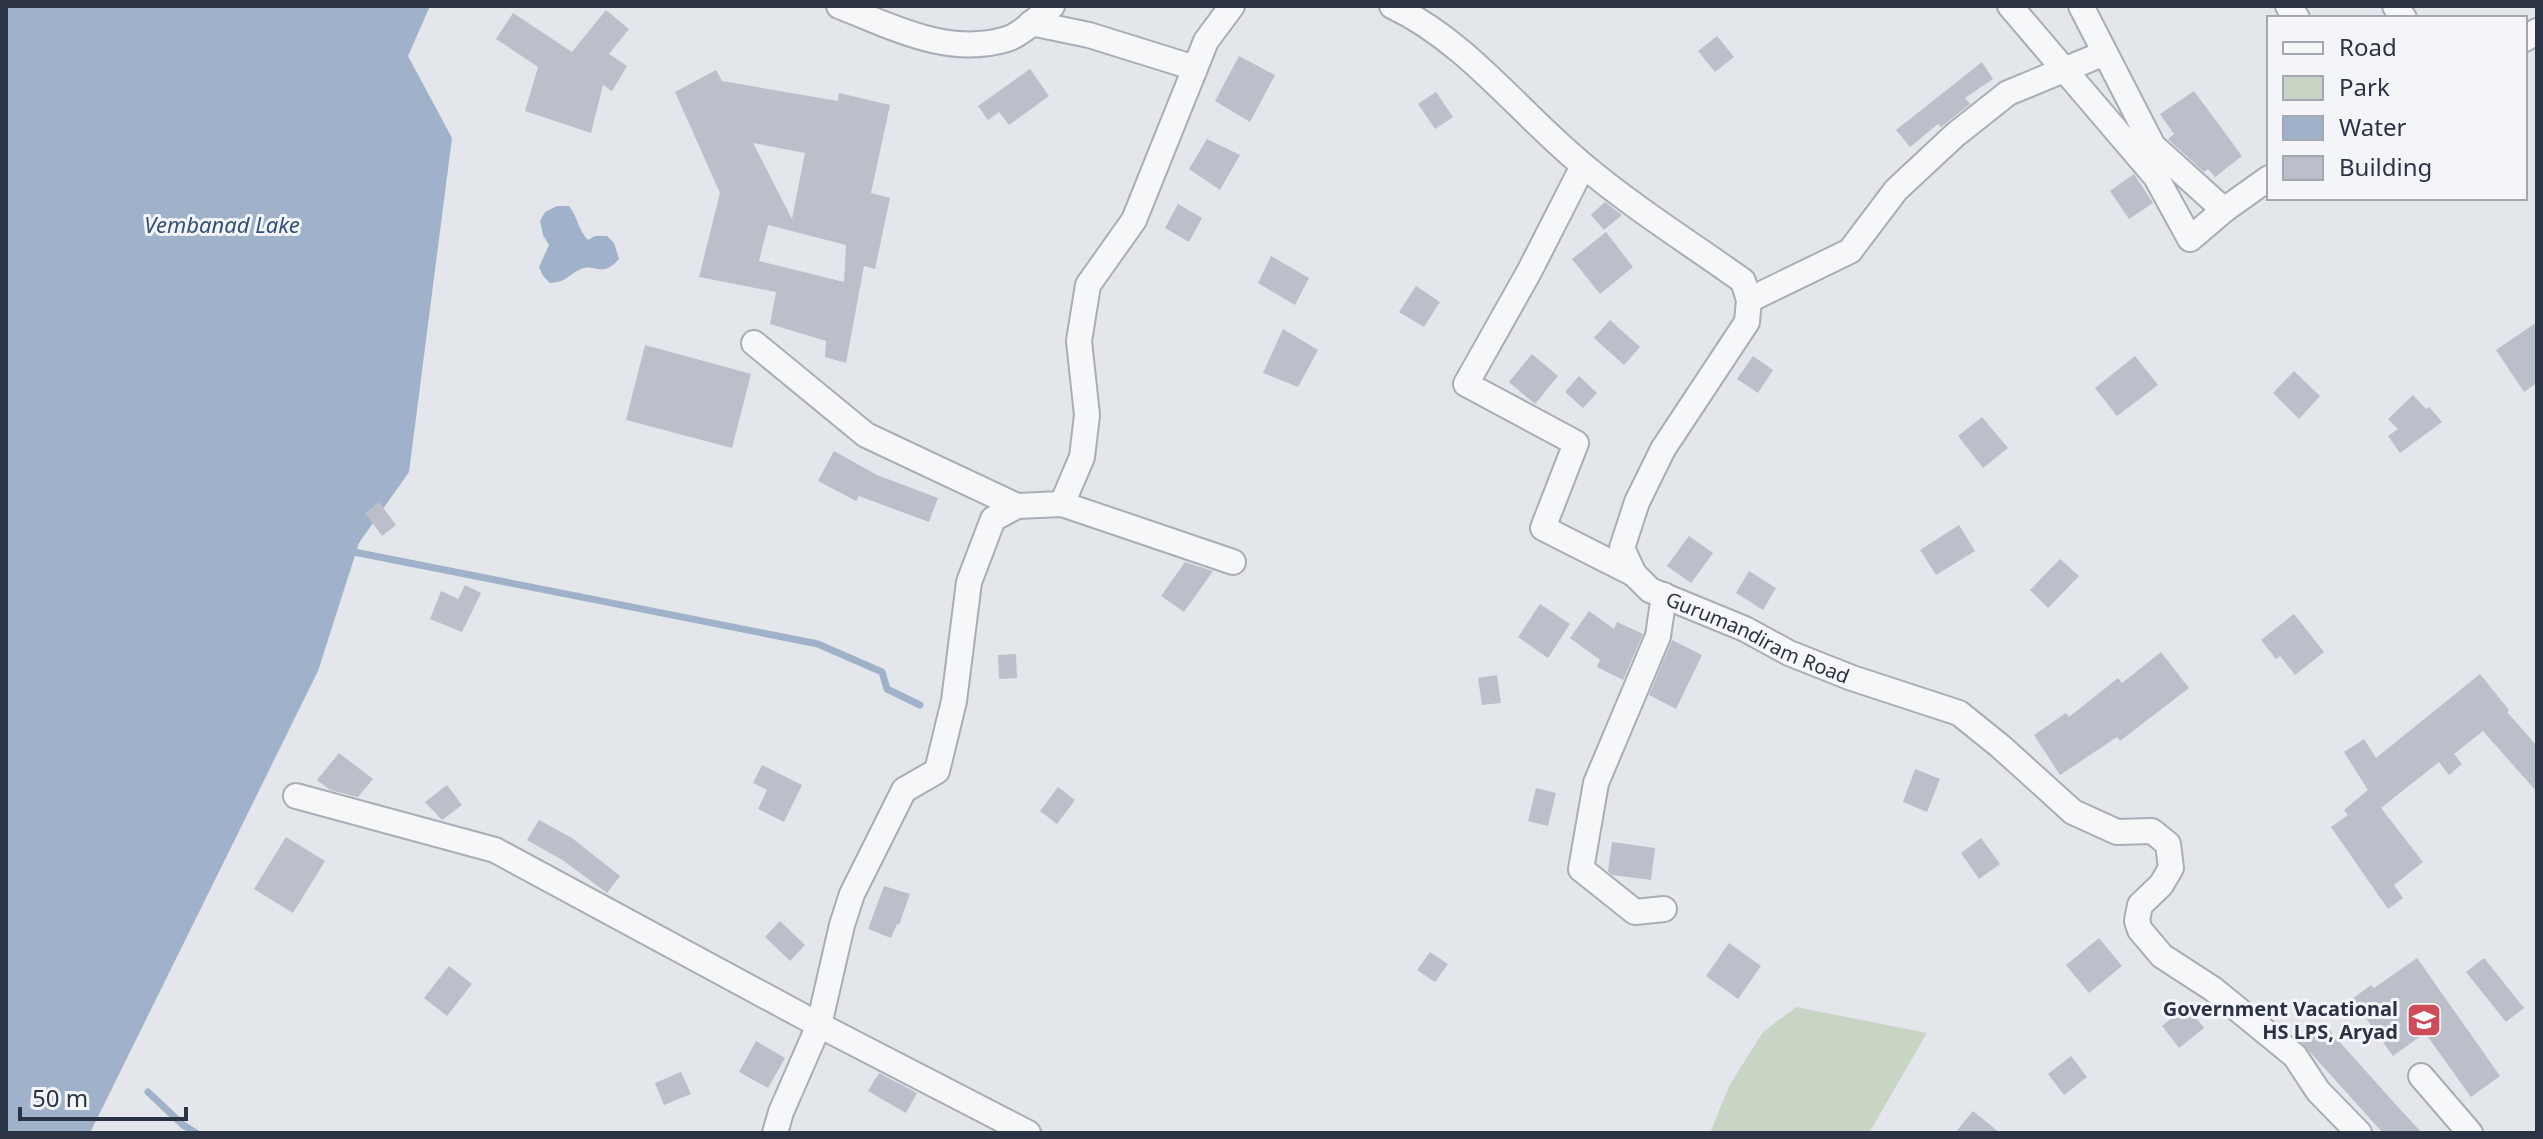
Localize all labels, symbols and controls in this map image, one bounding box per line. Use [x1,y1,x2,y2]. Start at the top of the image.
legend [2267,16,2527,200]
text: Road [2339,30,2397,63]
text: Park [2339,70,2390,103]
text: Water [2339,110,2407,143]
text: Building [2339,150,2432,183]
water label: Vembanad Lake [144,209,300,239]
street label: Gurumandiram Road [1662,585,1854,689]
place label: Government Vacational HS LPS, Aryad [2163,995,2398,1045]
school or university icon: Government Vacational HS LPS, Aryad [2405,1001,2443,1039]
scale bar [20,1071,186,1121]
text: 50 m [32,1081,88,1114]

